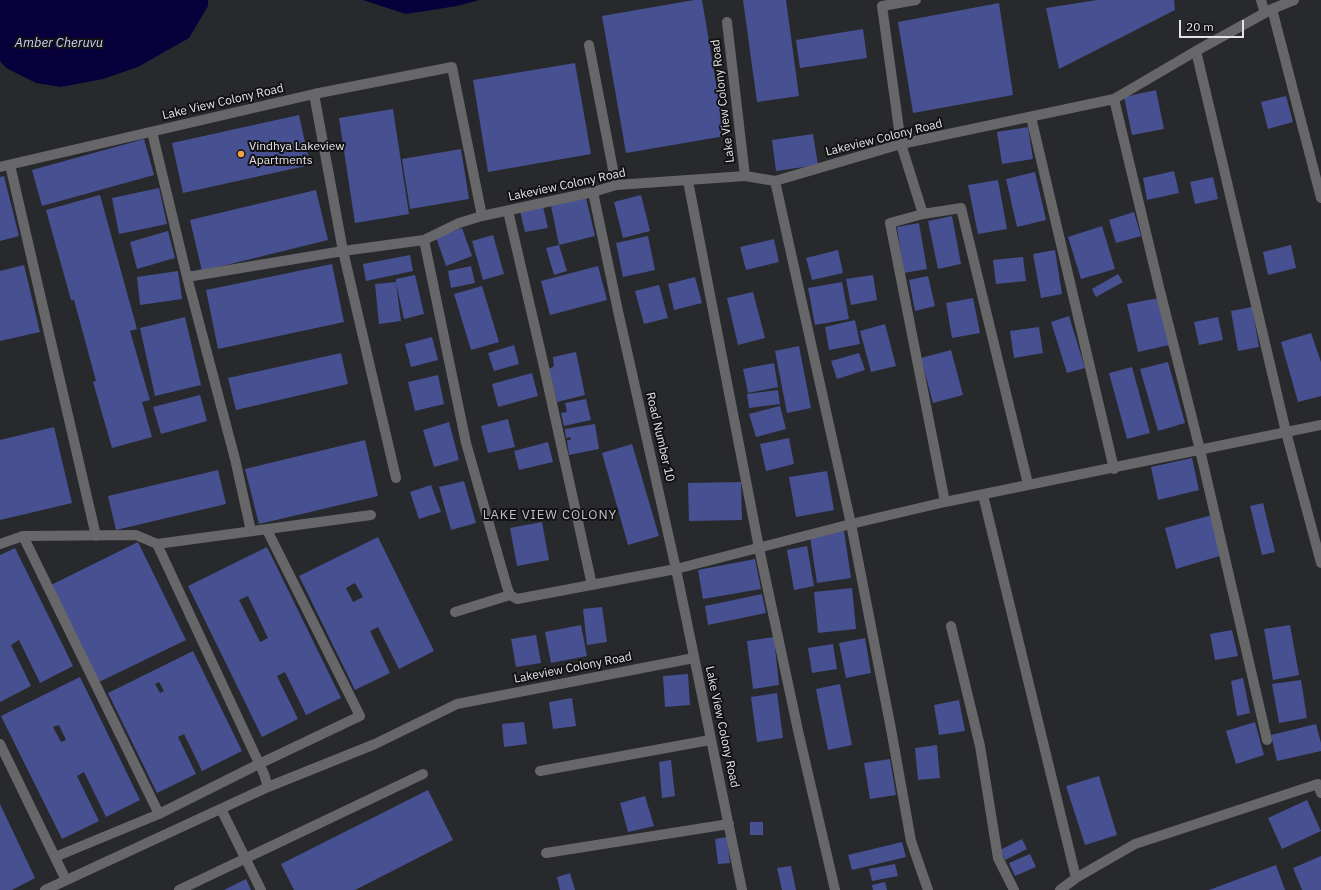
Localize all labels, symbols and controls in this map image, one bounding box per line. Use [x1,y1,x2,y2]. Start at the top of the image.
scale bar [1181,12,1246,38]
text: 20 m [1186,19,1214,34]
water label: Amber Cheruvu [15,35,103,51]
street label: Lake View Colony Road [708,39,738,163]
street label: Lake View Colony Road [161,81,285,123]
street label: Lakeview Colony Road [824,117,944,159]
place label: Vindhya Lakeview Apartments [249,140,345,168]
marker: Vindhya Lakeview Apartments [236,149,246,159]
street label: Lakeview Colony Road [507,166,627,204]
street label: Road Number 10 [643,391,677,483]
district label: LAKE VIEW COLONY [483,507,617,523]
street label: Lakeview Colony Road [513,650,633,686]
street label: Lake View Colony Road [702,665,742,789]

